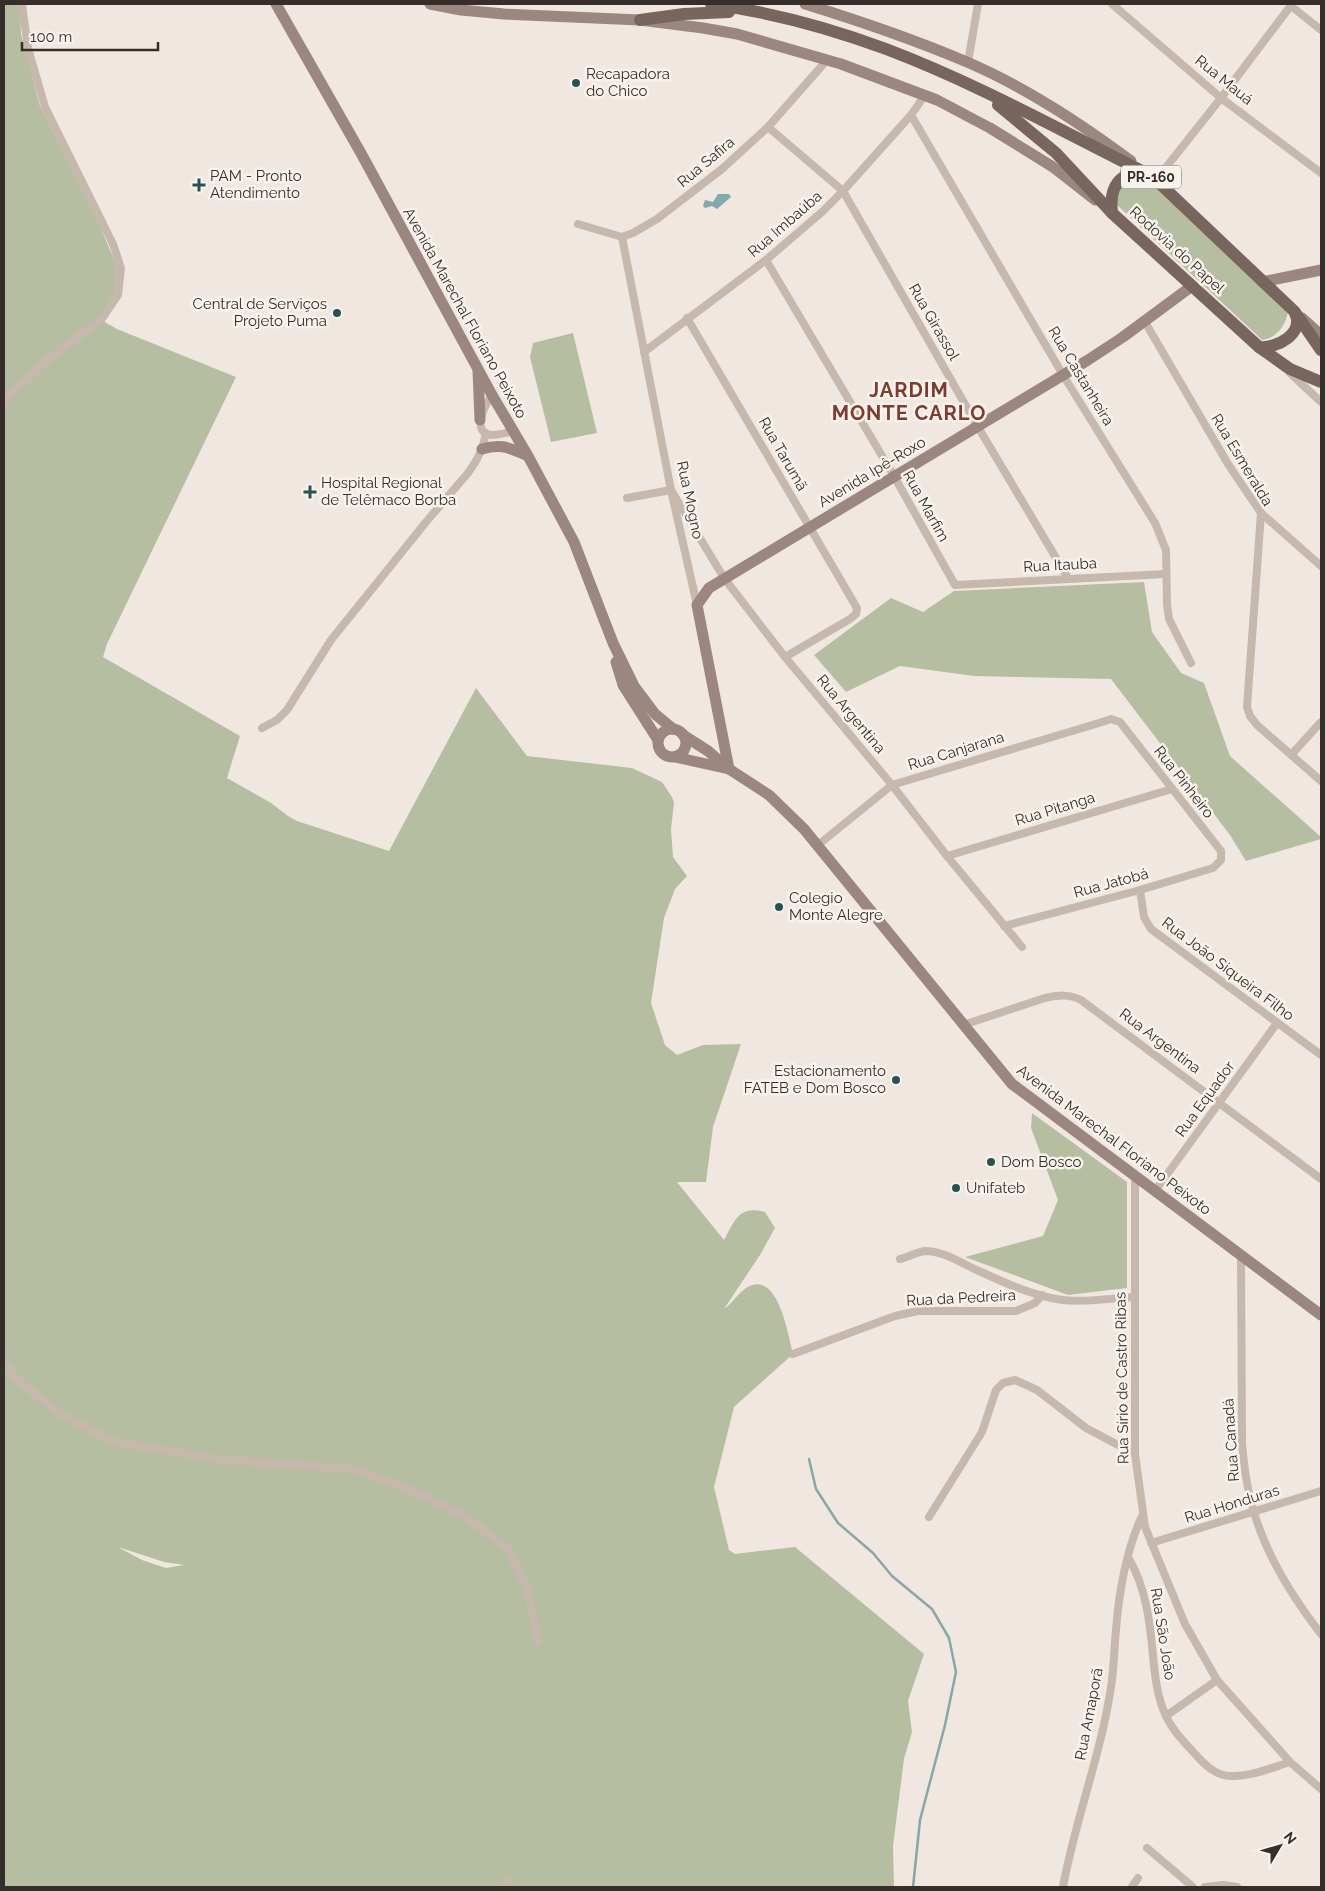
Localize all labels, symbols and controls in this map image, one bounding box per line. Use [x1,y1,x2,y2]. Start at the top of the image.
scale bar [22,20,159,52]
text: 100 m [30,28,72,46]
street label: Rua Mauá [1192,51,1256,109]
place label: Recapadora do Chico [586,65,670,100]
marker: Recapadora do Chico [570,77,582,89]
street label: Rua Safira [674,133,738,191]
road number: PR-160 [1121,166,1181,188]
place label: PAM - Pronto Atendimento [210,167,302,202]
marker: PAM - Pronto Atendimento [192,178,206,192]
street label: Rua Imbaúba [744,187,826,261]
street label: Rodovia do Papel [1126,203,1229,298]
street label: Avenida Marechal Floriano Peixoto [399,204,531,422]
street label: Rua Girassol [905,280,964,364]
place label: Central de Serviços Projeto Puma [193,295,327,330]
marker: Central de Serviços Projeto Puma [331,307,343,319]
street label: Rua Castanheira [1044,323,1118,429]
district label: JARDIM MONTE CARLO [832,378,986,425]
street label: Rua Esmeralda [1207,411,1277,509]
street label: Rua Tarumã [755,414,811,494]
street label: Avenida Ipê-Roxo [815,433,929,511]
street label: Rua Mogno [673,459,707,541]
street label: Rua Marfim [899,467,953,545]
place label: Hospital Regional de Telêmaco Borba [321,474,456,509]
marker: Hospital Regional de Telêmaco Borba [303,485,317,499]
street label: Rua Itauba [1023,554,1097,576]
street label: Rua Argentina [813,671,889,757]
street label: Rua Canjarana [906,728,1006,774]
street label: Rua Pinheiro [1150,742,1218,822]
street label: Rua Pitanga [1013,788,1097,830]
street label: Rua Jatobá [1072,864,1150,902]
place label: Colegio Monte Alegre [789,889,883,924]
marker: Colegio Monte Alegre [773,901,785,913]
street label: Rua João Siqueira Filho [1158,913,1298,1025]
street label: Rua Argentina [1116,1005,1204,1077]
street label: Rua Equador [1171,1057,1239,1140]
street label: Avenida Marechal Floriano Peixoto [1013,1061,1215,1219]
place label: Estacionamento FATEB e Dom Bosco [744,1062,886,1097]
marker: Estacionamento FATEB e Dom Bosco [890,1074,902,1086]
place label: Dom Bosco [1001,1153,1082,1171]
marker: Dom Bosco [985,1156,997,1168]
place label: Unifateb [966,1179,1025,1197]
marker: Unifateb [950,1182,962,1194]
street label: Rua da Pedreira [906,1286,1016,1310]
street label: Rua Sírio de Castro Ribas [1111,1292,1133,1464]
street label: Rua Canadá [1219,1398,1243,1482]
street label: Rua Honduras [1182,1481,1282,1527]
street label: Rua São João [1147,1587,1179,1682]
street label: Rua Amaporã [1071,1666,1107,1762]
north arrow [1255,1821,1305,1871]
text: N [1281,1829,1300,1847]

